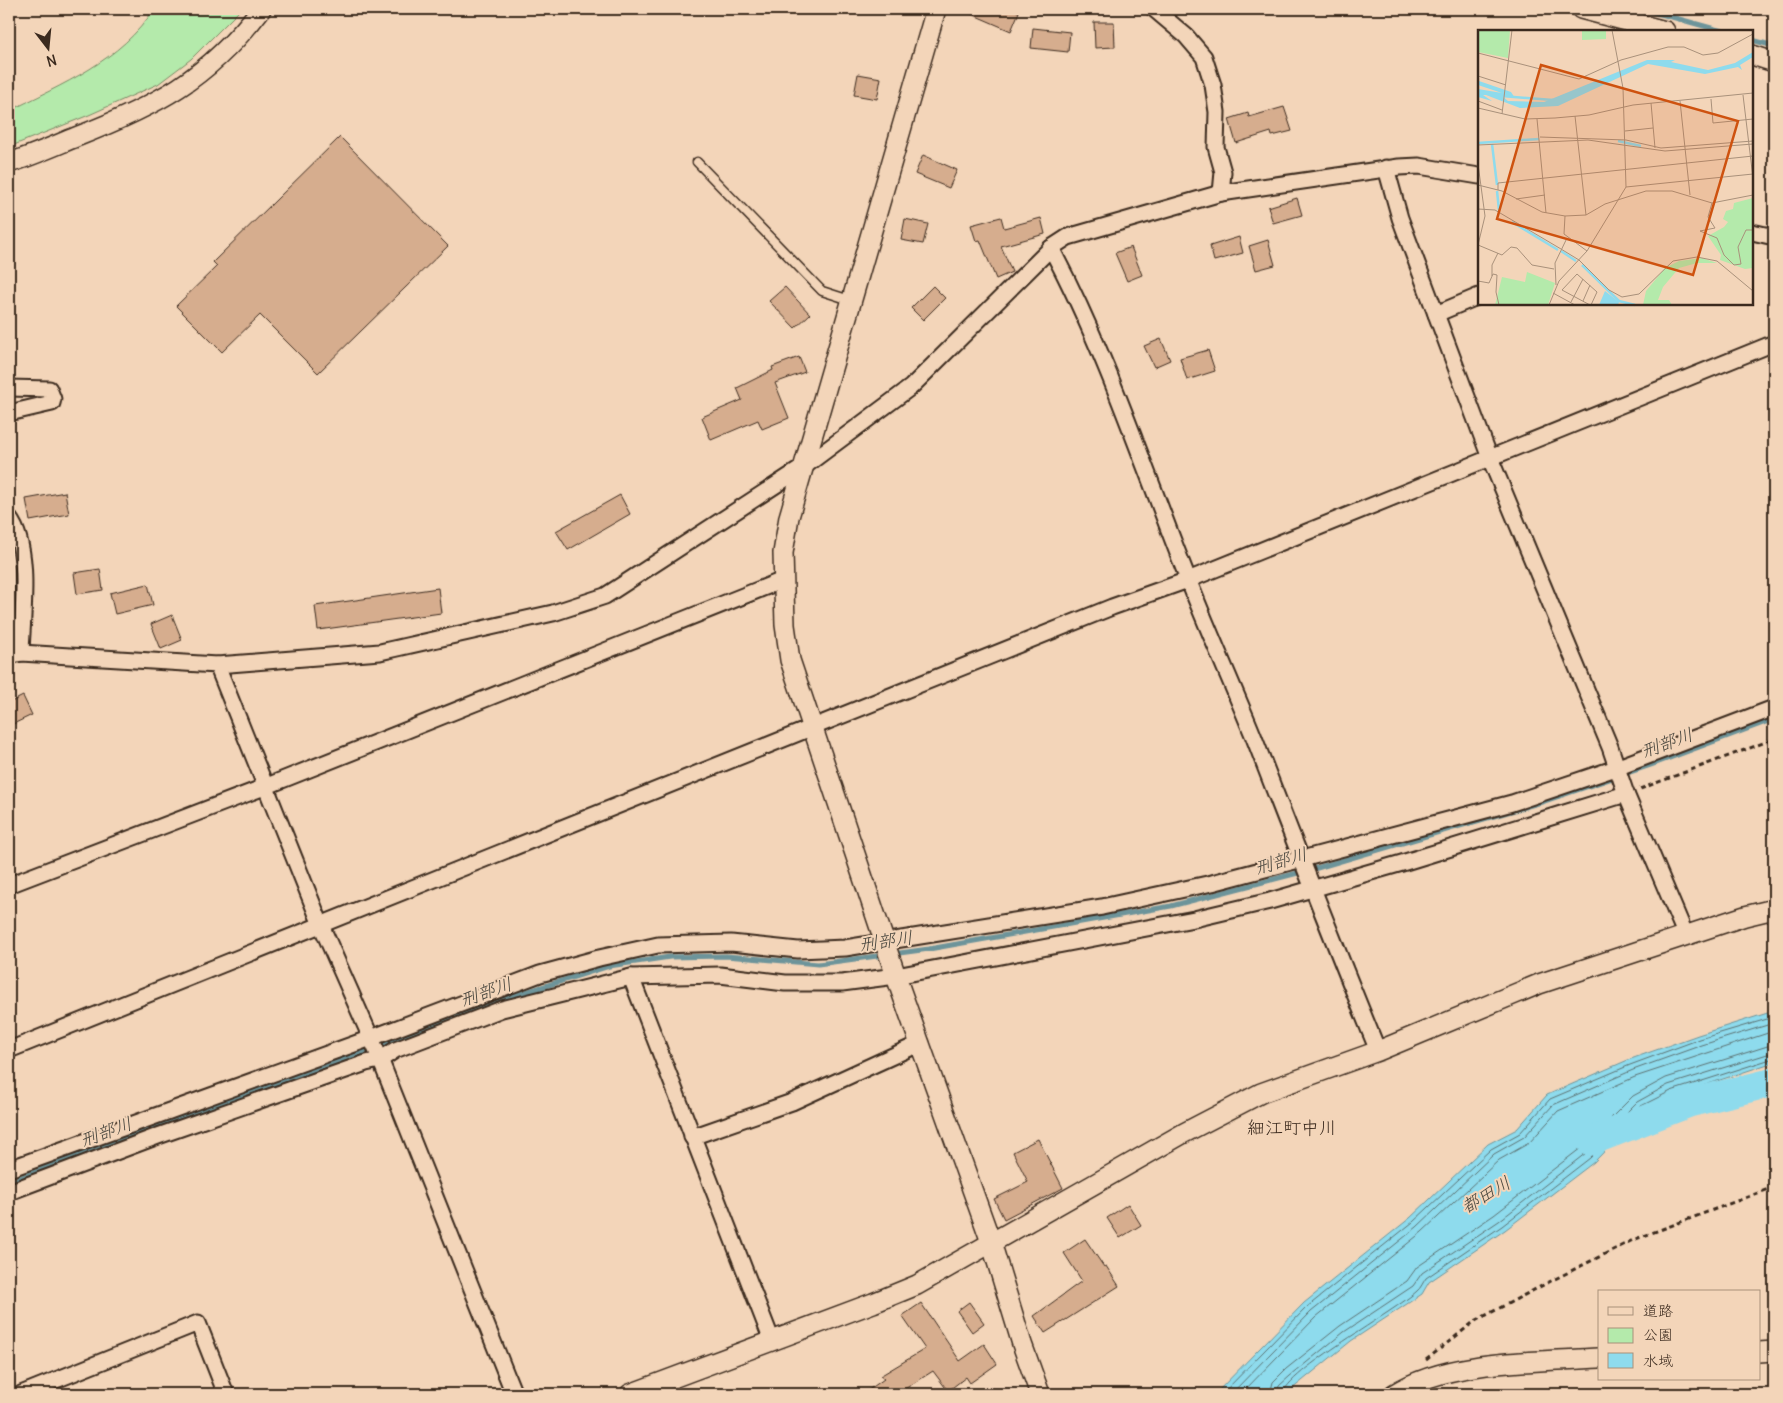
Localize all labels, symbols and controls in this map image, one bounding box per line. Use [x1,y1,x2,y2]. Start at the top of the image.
north arrow [22,22,72,72]
inset map [1478,30,1753,305]
text: N [44,51,59,70]
water label: 刑部川 [1638,722,1696,763]
water label: 刑部川 [1252,842,1310,879]
water label: 刑部川 [858,925,914,956]
water label: 刑部川 [457,972,515,1011]
water label: 刑部川 [77,1111,135,1152]
district label: 細江町中川 [1247,1116,1337,1139]
water label: 都田川 [1457,1171,1515,1218]
legend [1598,1290,1760,1380]
text: 道路 [1643,1301,1673,1320]
text: 公園 [1643,1325,1673,1344]
text: 水域 [1643,1351,1673,1370]

